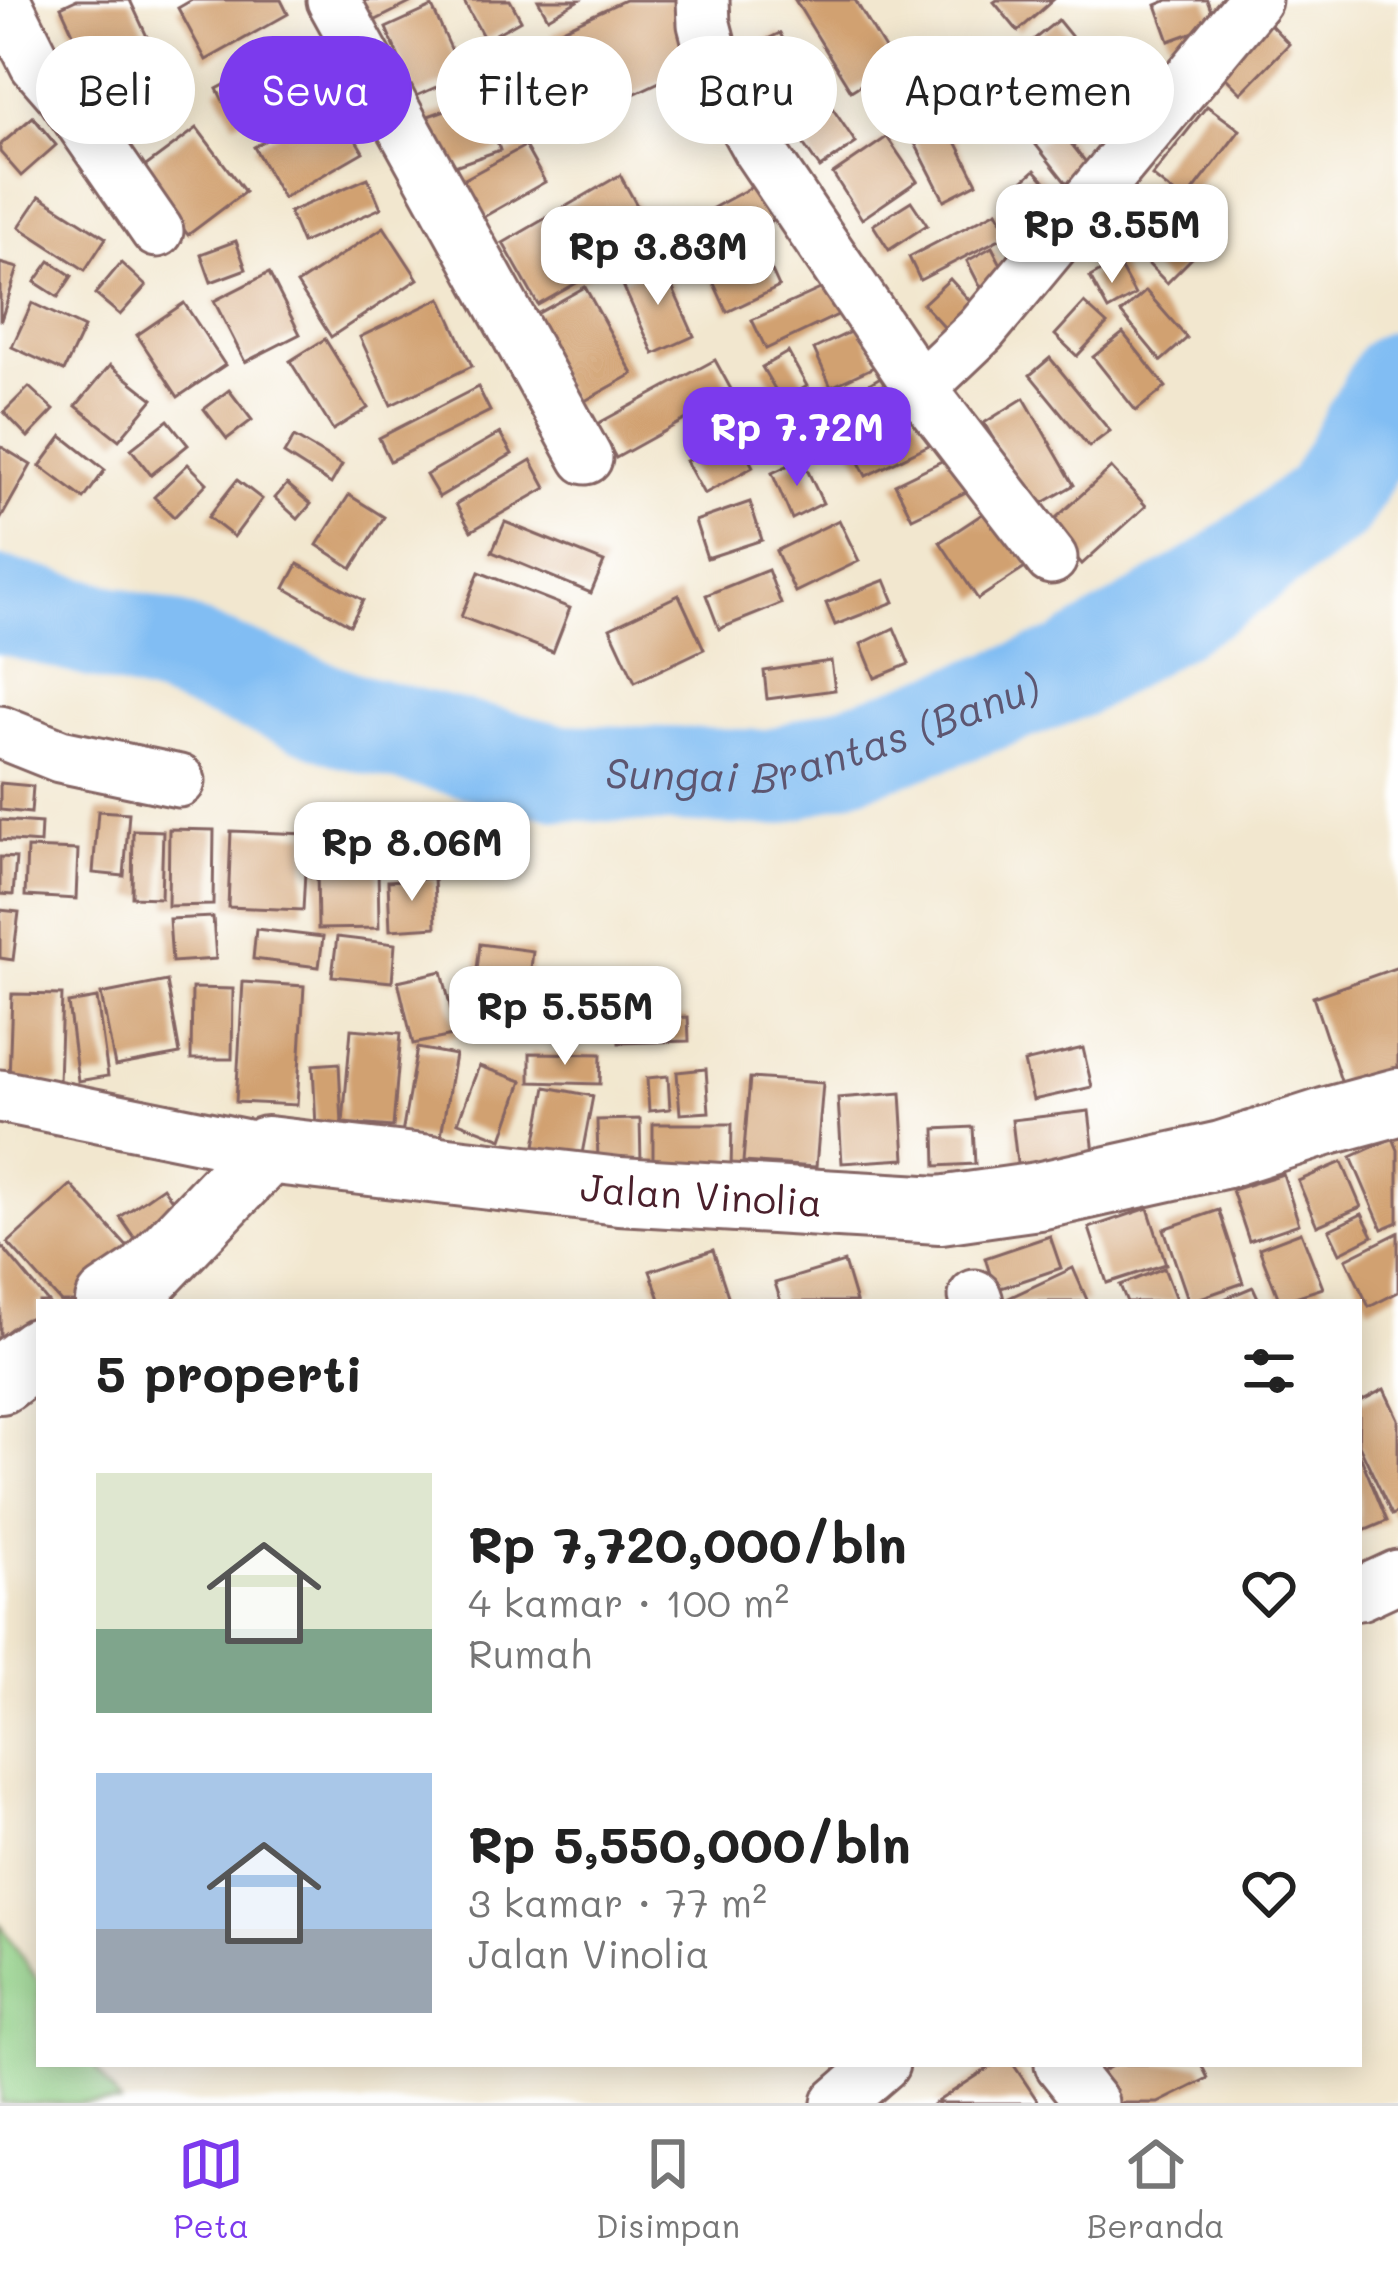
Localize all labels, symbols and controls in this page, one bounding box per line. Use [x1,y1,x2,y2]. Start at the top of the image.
chip: Beli [36,36,195,144]
chip: Sewa [219,36,412,144]
chip: Filter [436,36,632,144]
chip: Baru [656,36,837,144]
chip: Apartemen [861,36,1174,144]
pin: Rp 3.55M [988,184,1236,286]
text: Rp 3.55M [1023,197,1201,248]
pin: Rp 3.83M [534,206,782,308]
text: Rp 3.83M [568,219,748,270]
pin: Rp 7.72M [673,387,921,489]
text: Rp 7.72M [710,400,884,451]
water label: Sungai Brantas (Banu) [604,657,1047,804]
pin: Rp 8.06M [288,802,536,904]
text: Rp 8.06M [321,815,503,866]
pin: Rp 5.55M [441,966,689,1068]
text: Rp 5.55M [476,979,654,1030]
street label: Jalan Vinolia [578,1160,824,1227]
text: 5 properti [96,1338,363,1405]
icon: filters [1236,1338,1302,1404]
text: Rp 7,720,000/bln [468,1509,907,1576]
icon: home [192,1521,336,1665]
icon: heart [1236,1560,1302,1626]
text: 4 kamar · 100 m² [468,1576,789,1627]
text: Rumah [468,1627,592,1678]
text: Rp 5,550,000/bln [468,1809,911,1876]
icon: home [192,1821,336,1965]
icon: heart [1236,1860,1302,1926]
text: 3 kamar · 77 m² [468,1876,767,1927]
text: Jalan Vinolia [468,1927,710,1978]
tab: Peta [173,2131,249,2246]
tab: Disimpan [596,2131,740,2246]
tab: Beranda [1087,2131,1225,2246]

